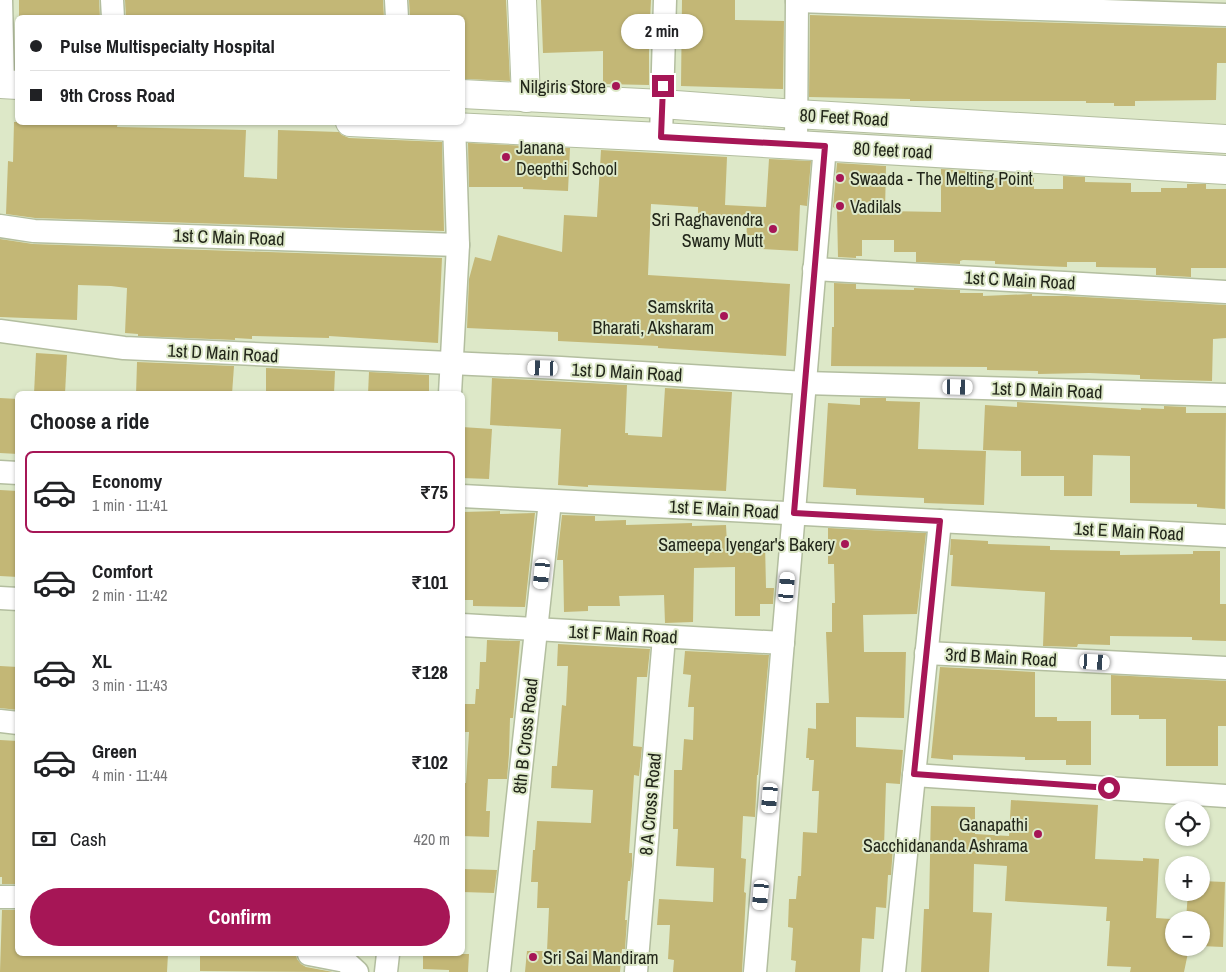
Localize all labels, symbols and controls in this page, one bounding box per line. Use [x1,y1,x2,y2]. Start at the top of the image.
callout: 2 min [622,13,704,48]
text: 2 min [645,20,679,42]
text: Pulse Multispecialty Hospital [60,33,275,59]
place label: Nilgiris Store [520,74,606,99]
route end [652,75,674,97]
marker: Nilgiris Store [610,80,622,92]
text: 9th Cross Road [60,82,175,108]
street label: 80 Feet Road [799,102,889,132]
place label: Janana Deepthi School [516,135,617,181]
street label: 80 feet road [853,135,933,165]
marker: Janana Deepthi School [500,151,512,163]
place label: Swaada - The Melting Point [850,166,1033,191]
marker: Swaada - The Melting Point [834,172,846,184]
place label: Vadilals [850,194,901,219]
marker: Vadilals [834,200,846,212]
place label: Sri Raghavendra Swamy Mutt [651,207,763,253]
street label: 1st C Main Road [173,223,285,251]
marker: Sri Raghavendra Swamy Mutt [767,223,779,235]
street label: 1st C Main Road [964,265,1076,295]
place label: Samskrita Bharati, Aksharam [593,294,714,340]
marker: Samskrita Bharati, Aksharam [718,310,730,322]
street label: 1st D Main Road [167,338,279,368]
street label: 1st D Main Road [571,357,683,387]
car [527,360,558,376]
street label: 1st D Main Road [991,376,1103,404]
car [942,379,973,395]
text: Choose a ride [30,406,149,436]
text: Economy [92,468,162,494]
icon: car [32,470,77,515]
text: ₹75 [420,479,448,505]
text: 1 min · 11:41 [92,494,168,516]
street label: 1st E Main Road [668,494,780,524]
street label: 1st E Main Road [1073,516,1185,546]
place label: Sameepa Iyengar's Bakery [658,532,836,557]
marker: Sameepa Iyengar's Bakery [839,538,851,550]
text: Comfort [92,558,153,584]
car [532,558,551,590]
icon: car [32,560,77,605]
text: ₹101 [411,569,448,595]
car [778,571,795,603]
text: 2 min · 11:42 [92,584,168,606]
street label: 1st F Main Road [568,619,678,649]
street label: 3rd B Main Road [945,642,1057,672]
text: XL [92,648,112,674]
icon: car [32,650,77,695]
car [1079,654,1110,670]
text: ₹128 [411,659,448,685]
text: 3 min · 11:43 [92,674,168,696]
street label: 8th B Cross Road [506,677,544,795]
text: Green [92,738,137,764]
icon: car [32,740,77,785]
text: ₹102 [411,749,448,775]
street label: 8 A Cross Road [633,752,667,856]
text: 4 min · 11:44 [92,764,168,786]
route start [1098,777,1120,799]
car [761,782,778,814]
map controls [1165,801,1210,956]
button: locate [1165,801,1210,846]
place label: Ganapathi Sacchidananda Ashrama [863,812,1028,858]
icon: cash [30,825,58,853]
text: Cash [70,826,106,852]
text: 420 m [414,828,450,850]
marker: Ganapathi Sacchidananda Ashrama [1032,828,1044,840]
button: + [1165,856,1210,901]
car [752,879,769,911]
button: Confirm [30,888,450,946]
button: − [1165,911,1210,956]
place label: Sri Sai Mandiram [543,945,659,970]
marker: Sri Sai Mandiram [527,951,539,963]

